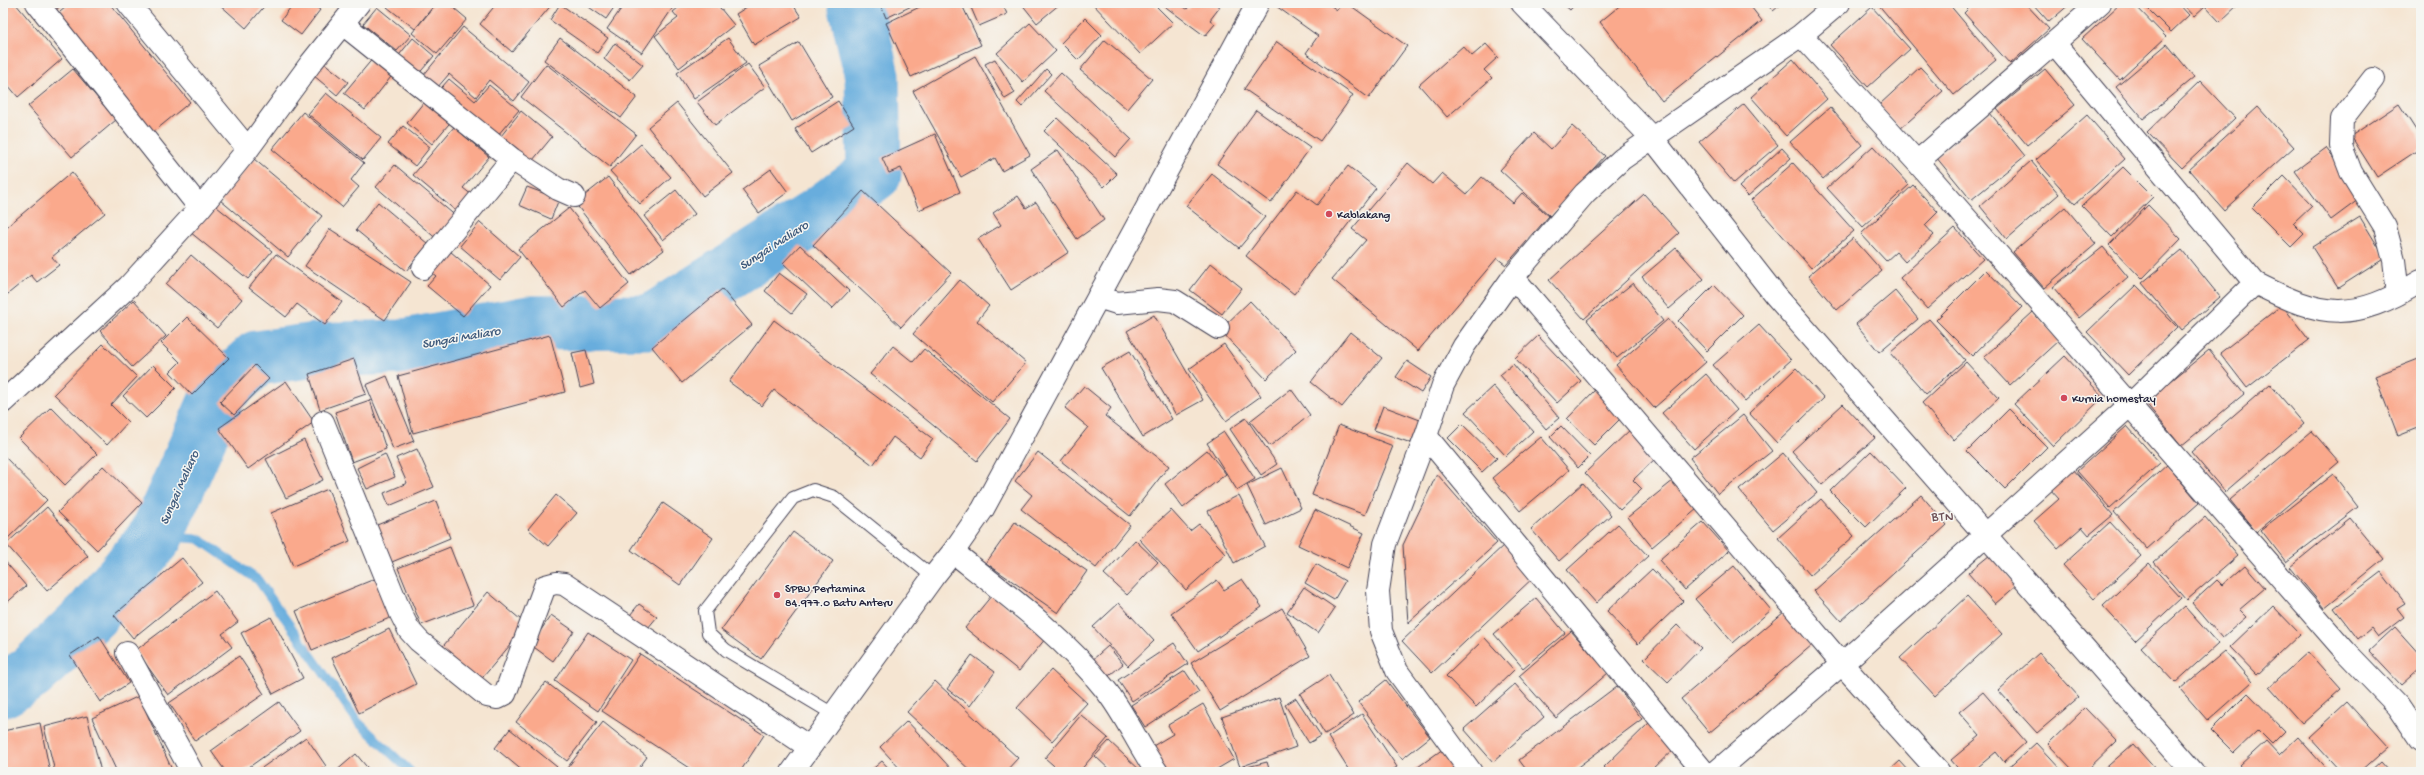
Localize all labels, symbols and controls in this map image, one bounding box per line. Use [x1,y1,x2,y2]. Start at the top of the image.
marker: Kablakang [1324,209,1334,219]
place label: Kablakang [1337,209,1391,223]
water label: Sungai Maliaro [737,218,813,274]
water label: Sungai Maliaro [421,324,503,353]
marker: Kurnia homestay [2059,393,2069,403]
place label: Kurnia homestay [2072,393,2156,407]
water label: Sungai Maliaro [157,448,204,527]
district label: BTN [1930,510,1955,525]
place label: SPBU Pertamina 84.977.0 Batu Anteru [785,583,893,611]
marker: SPBU Pertamina 84.977.0 Batu Anteru [772,590,782,600]

